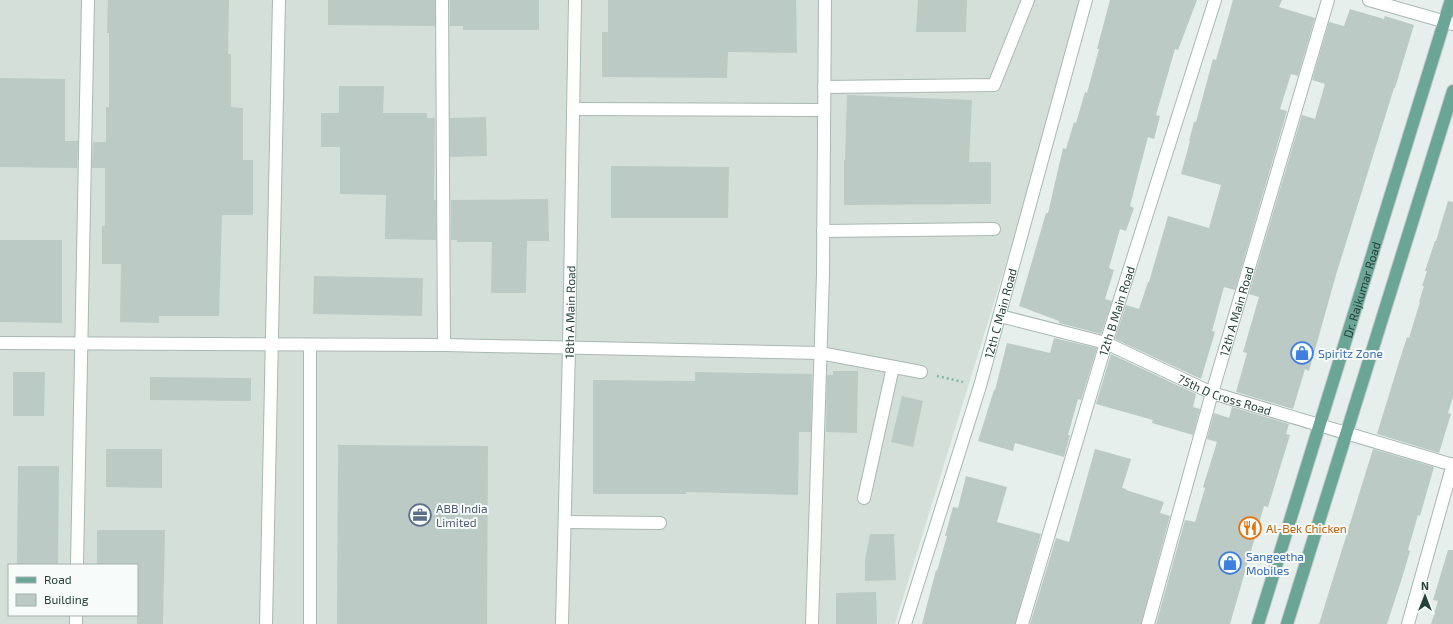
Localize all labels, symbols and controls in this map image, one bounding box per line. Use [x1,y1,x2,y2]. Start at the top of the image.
street label: Dr. Rajkumar Road [1340,240,1383,339]
street label: 12th B Main Road [1096,264,1137,357]
street label: 18th A Main Road [562,265,577,359]
street label: 12th A Main Road [1216,265,1256,358]
street label: 12th C Main Road [981,267,1019,360]
shop icon: Spiritz Zone [1289,340,1315,366]
place label: Spiritz Zone [1318,346,1383,360]
street label: 75th D Cross Road [1176,371,1273,417]
place label: ABB India Limited [436,501,488,529]
office icon: ABB India Limited [407,502,433,528]
restaurant icon: Al-Bek Chicken [1237,515,1263,541]
place label: Al-Bek Chicken [1266,521,1347,535]
place label: Sangeetha Mobiles [1246,549,1304,577]
shop icon: Sangeetha Mobiles [1217,550,1243,576]
legend [8,564,138,616]
text: Road [44,572,72,586]
north arrow [1405,576,1445,616]
text: N [1421,579,1429,592]
text: Building [44,592,89,606]

